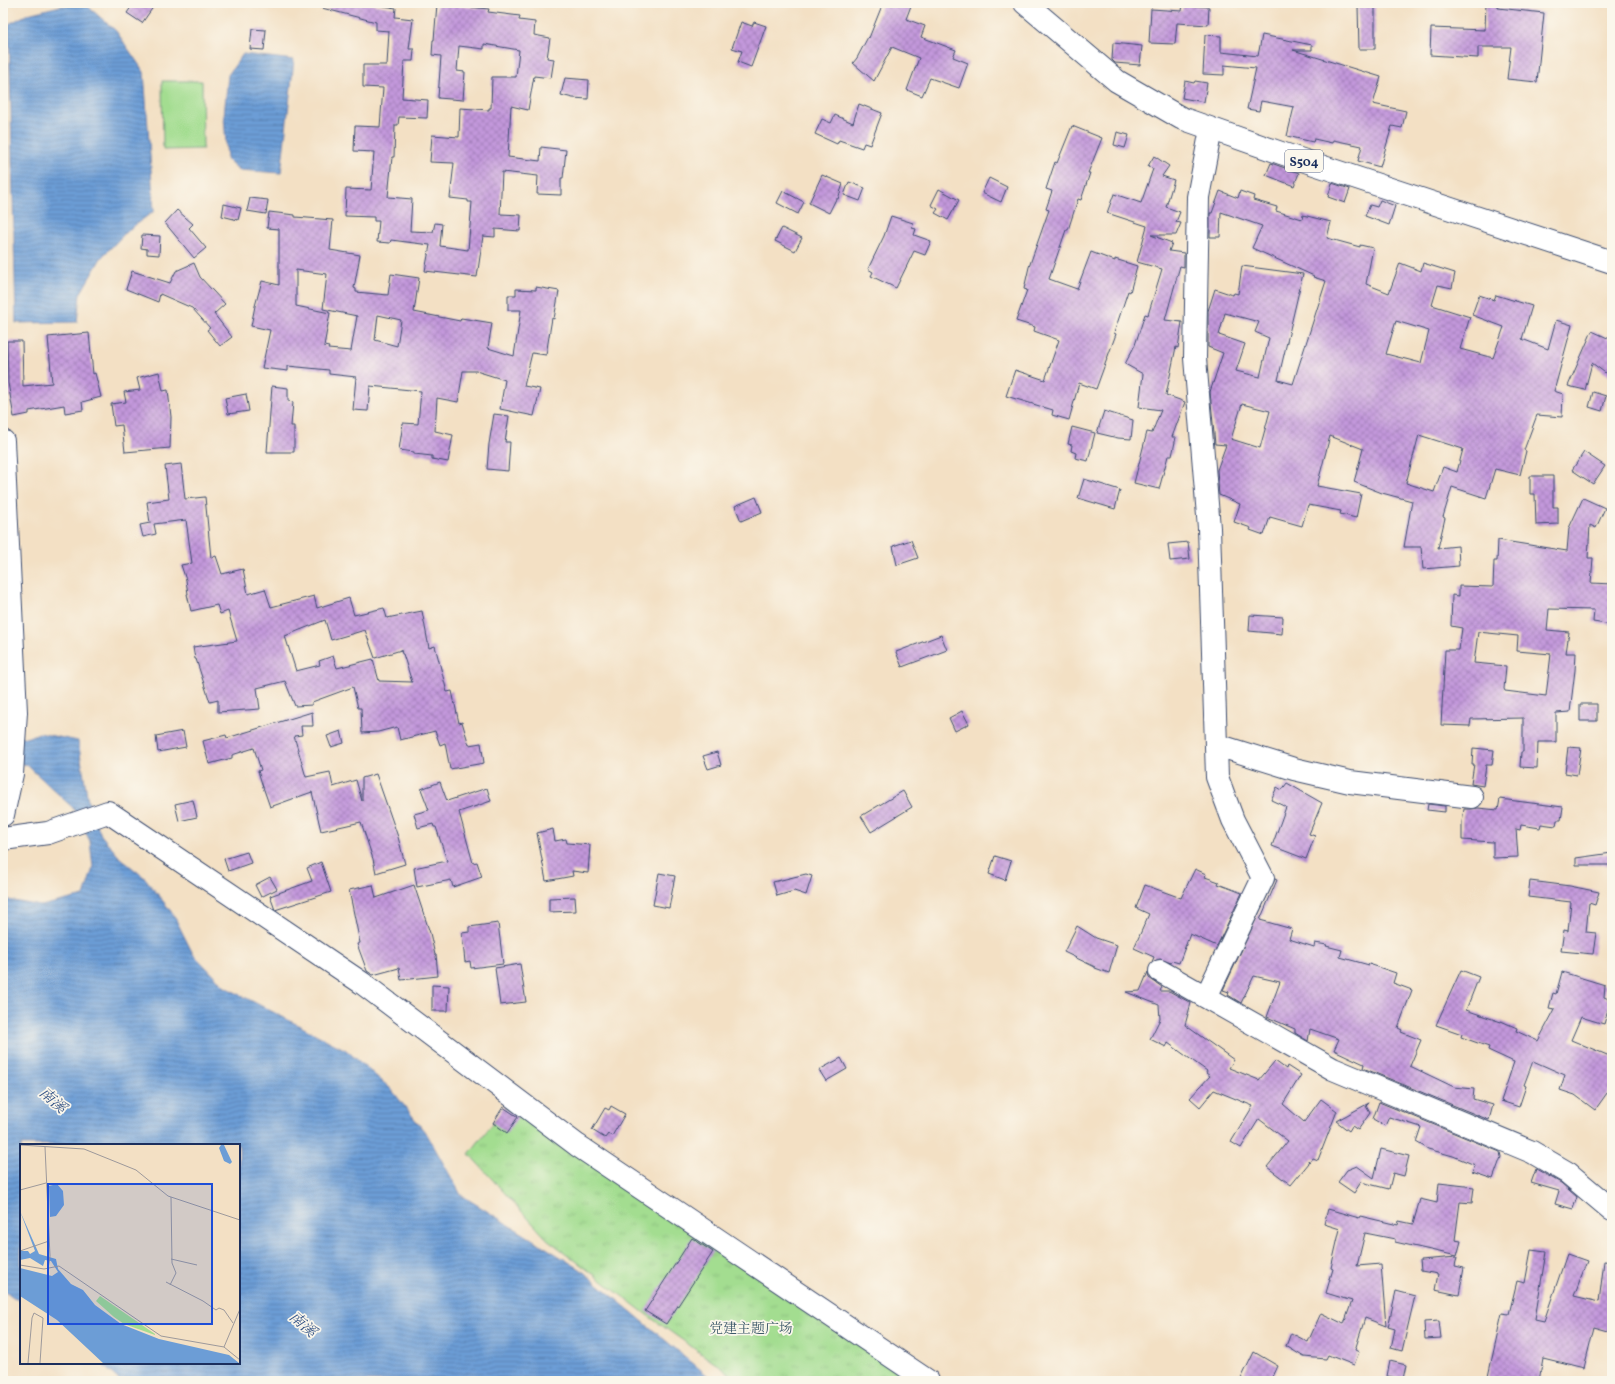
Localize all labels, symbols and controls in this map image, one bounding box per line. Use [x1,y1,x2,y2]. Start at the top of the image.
road number: S504 [1285,150,1323,172]
water label: 南溪 [34,1083,72,1120]
inset map [20,1144,240,1364]
water label: 南溪 [284,1307,322,1344]
park label: 党建主题广场 [709,1320,793,1339]

